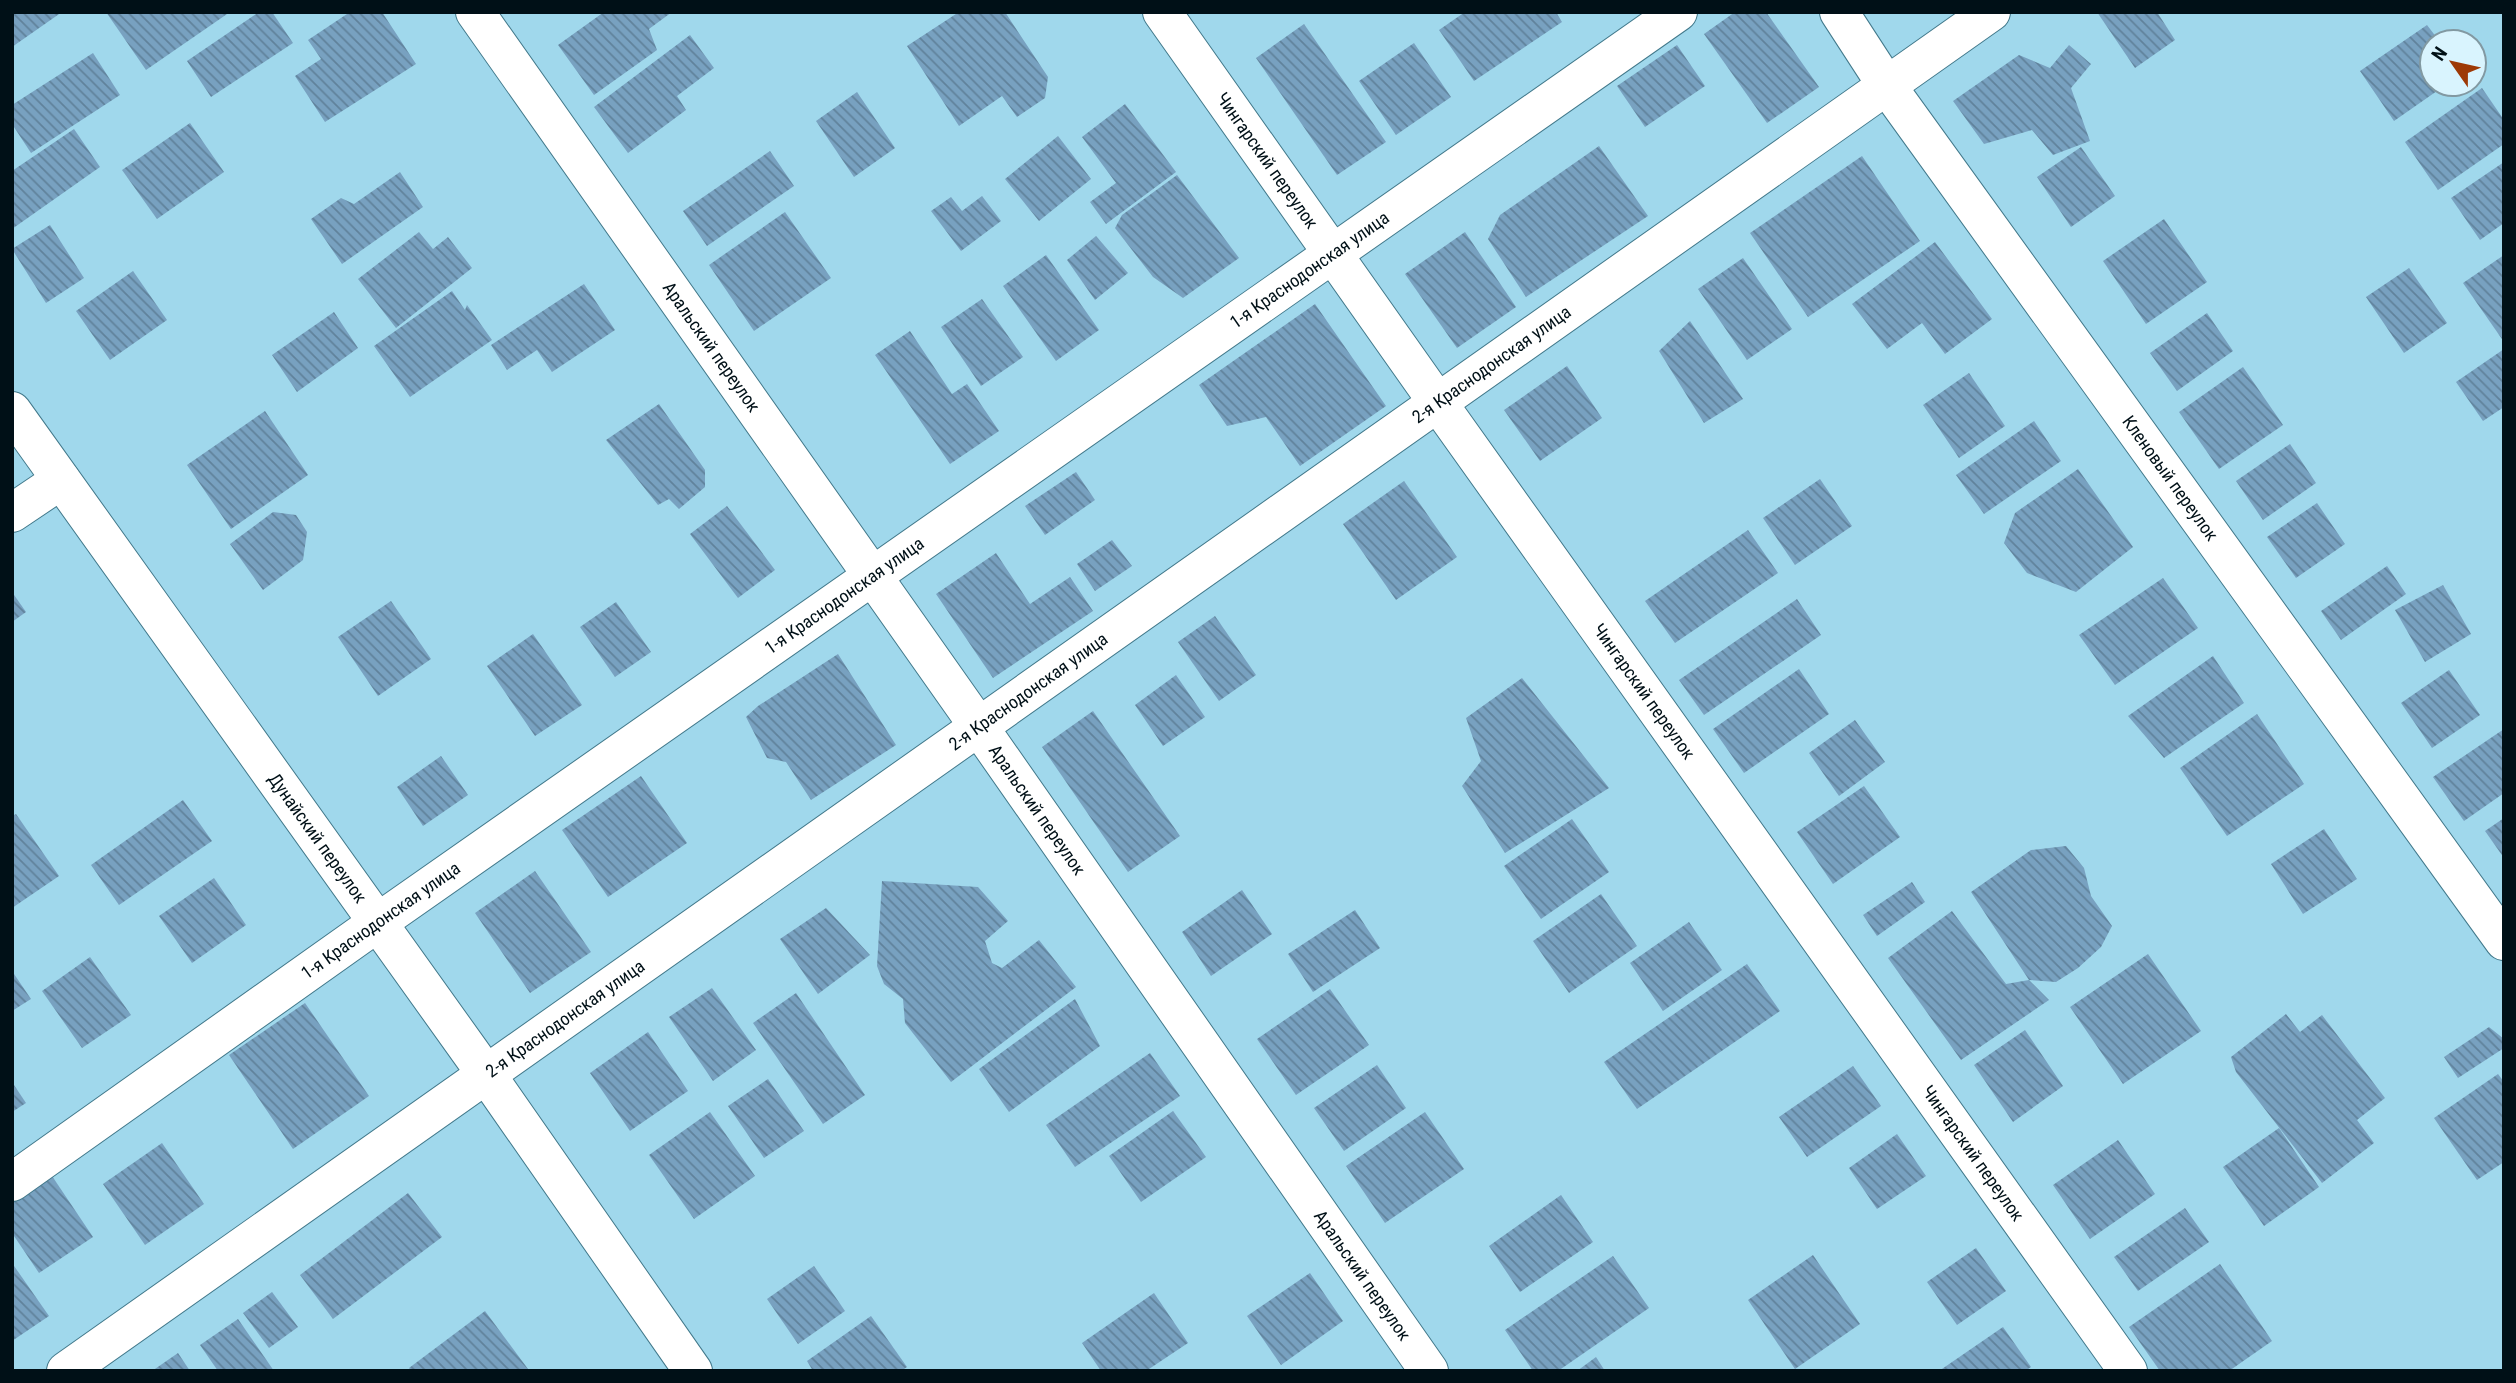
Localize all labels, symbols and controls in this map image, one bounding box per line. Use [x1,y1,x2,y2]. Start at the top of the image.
north arrow [2418,28,2488,98]
text: N [2427,43,2452,65]
street label: Чингарский переулок [1212,88,1323,233]
street label: 1-я Краснодонская улица [1226,207,1393,333]
street label: Аральский переулок [659,278,765,416]
street label: 2-я Краснодонская улица [1408,301,1575,427]
street label: Кленовый переулок [2118,411,2223,545]
street label: 1-я Краснодонская улица [760,532,928,658]
street label: Чингарский переулок [1589,619,1700,764]
street label: 2-я Краснодонская улица [945,628,1111,754]
street label: Аральский переулок [985,741,1090,879]
street label: Дунайский переулок [264,769,371,907]
street label: 1-я Краснодонская улица [297,857,464,983]
street label: 2-я Краснодонская улица [481,955,648,1081]
street label: Чингарский переулок [1918,1081,2029,1225]
street label: Аральский переулок [1310,1206,1416,1345]

